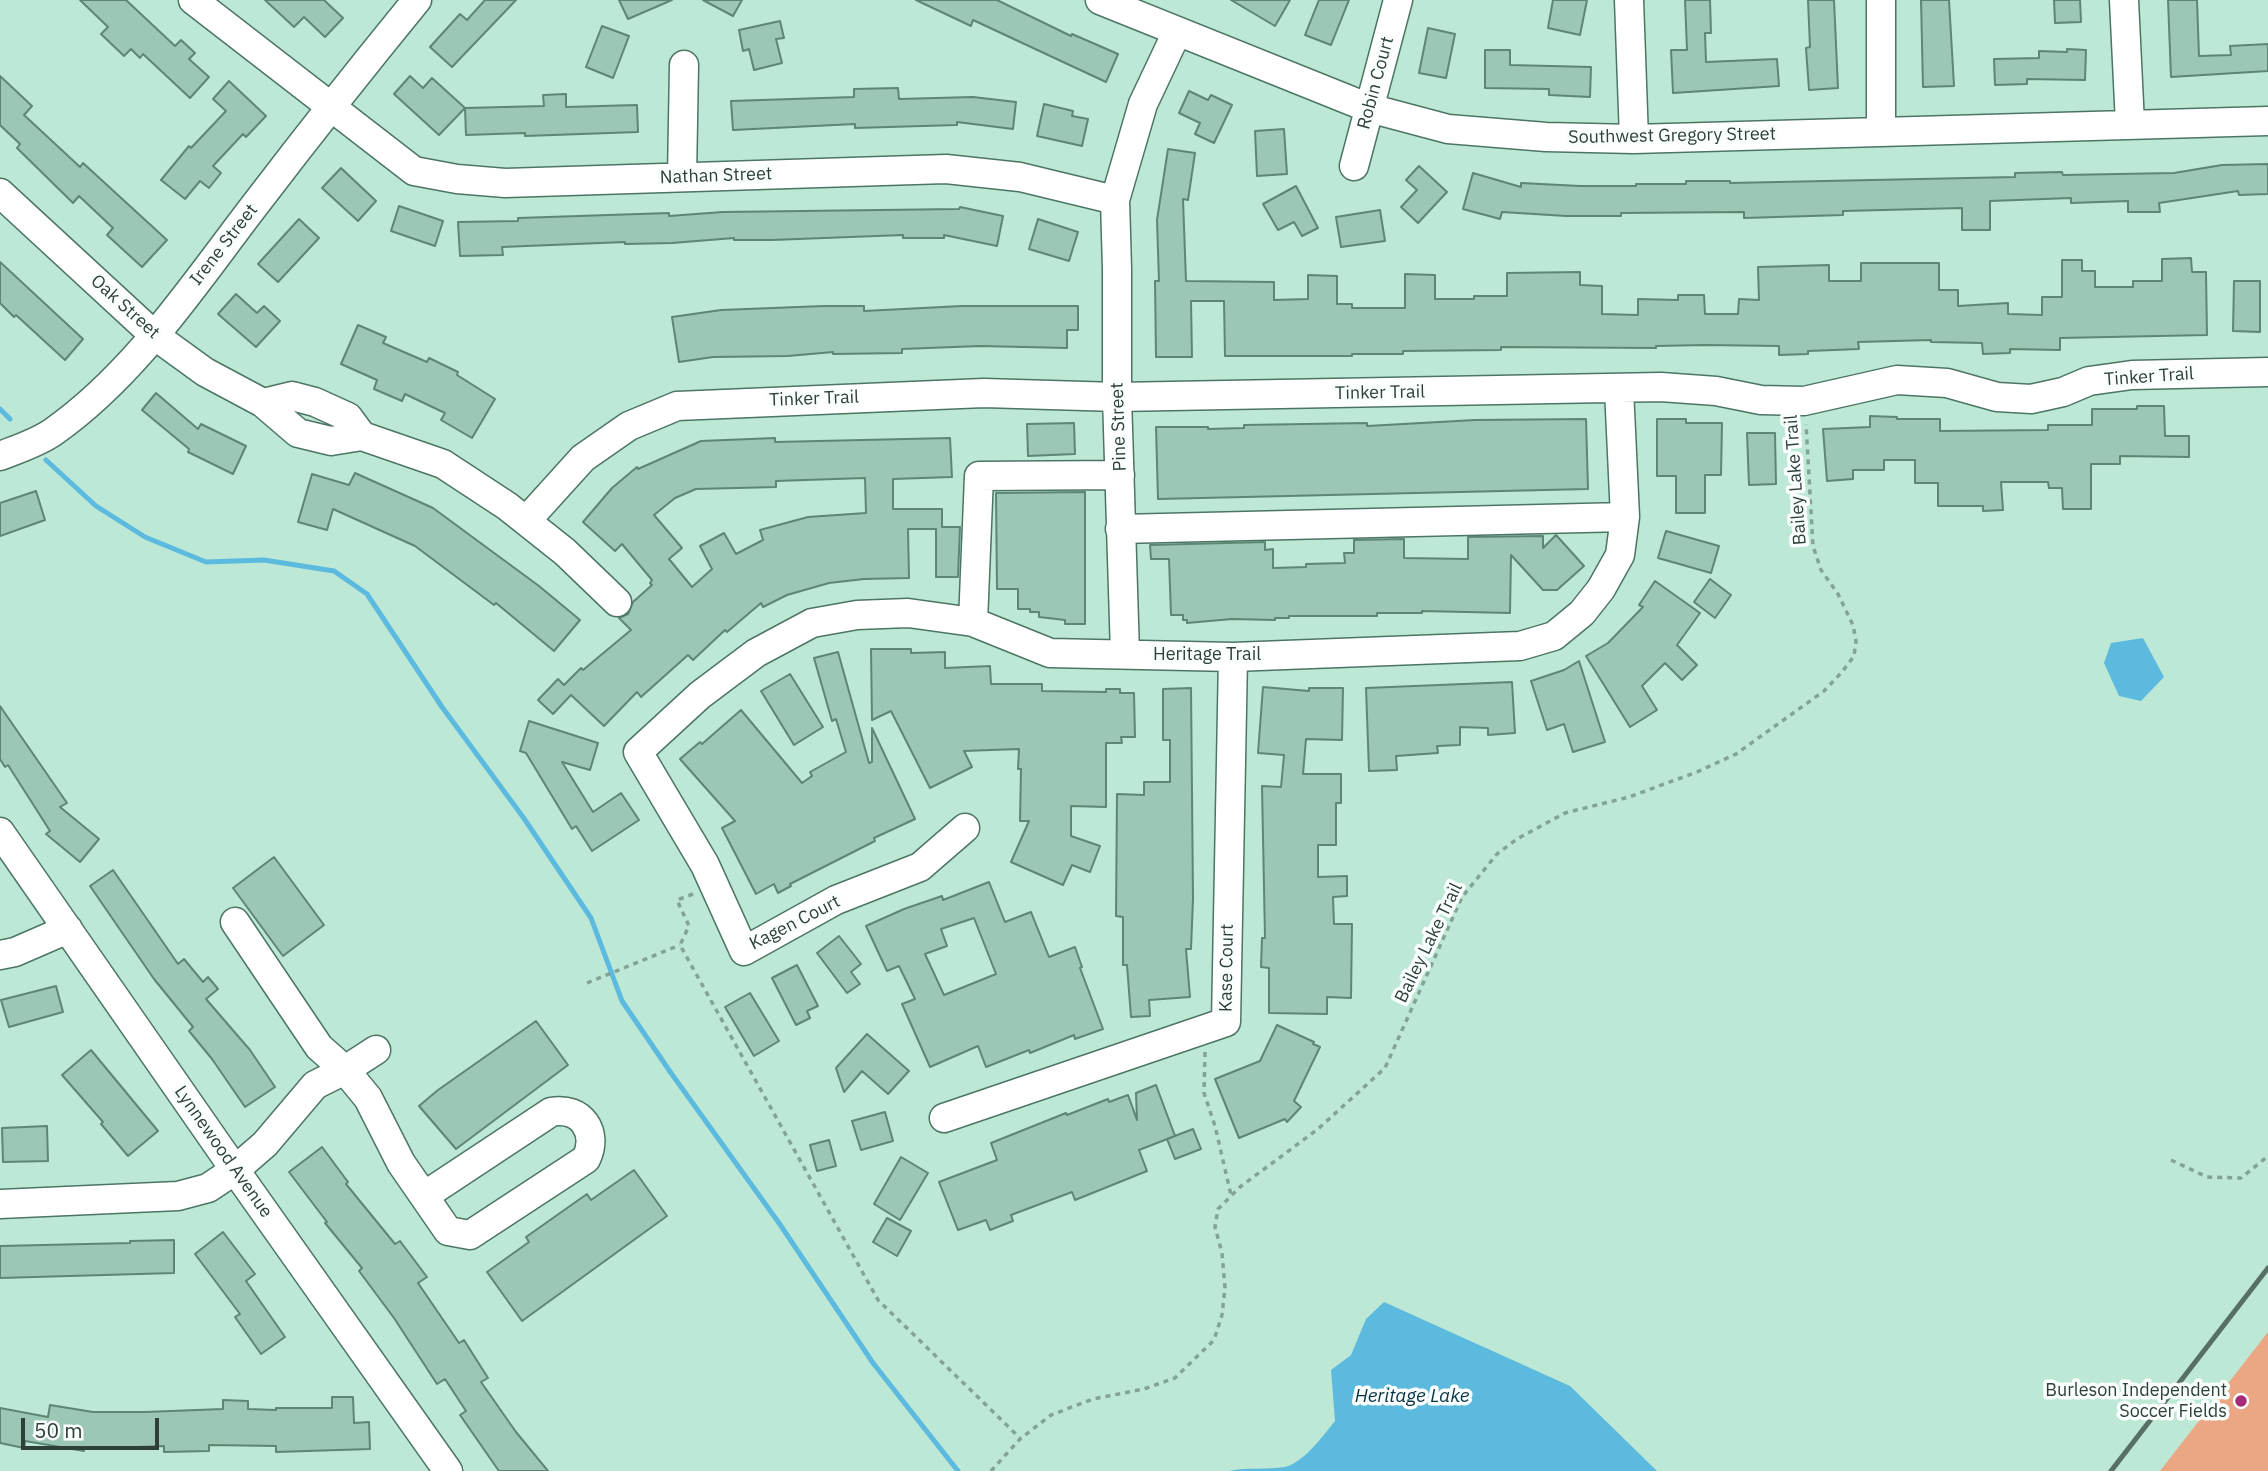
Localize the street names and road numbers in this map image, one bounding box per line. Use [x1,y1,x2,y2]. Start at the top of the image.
street label: Robin Court [1353,34,1399,132]
street label: Southwest Gregory Street [1568,123,1776,149]
street label: Nathan Street [659,163,773,189]
street label: Irene Street [186,200,262,290]
street label: Oak Street [86,270,164,344]
street label: Tinker Trail [2103,363,2195,391]
street label: Tinker Trail [1335,381,1425,405]
street label: Pine Street [1107,382,1131,472]
street label: Tinker Trail [769,387,859,411]
street label: Bailey Lake Trail [1781,414,1811,546]
street label: Heritage Trail [1153,644,1261,666]
street label: Bailey Lake Trail [1391,880,1467,1006]
street label: Kagen Court [746,891,844,955]
street label: Kase Court [1215,924,1239,1012]
street label: Lynnewood Avenue [169,1082,277,1222]

